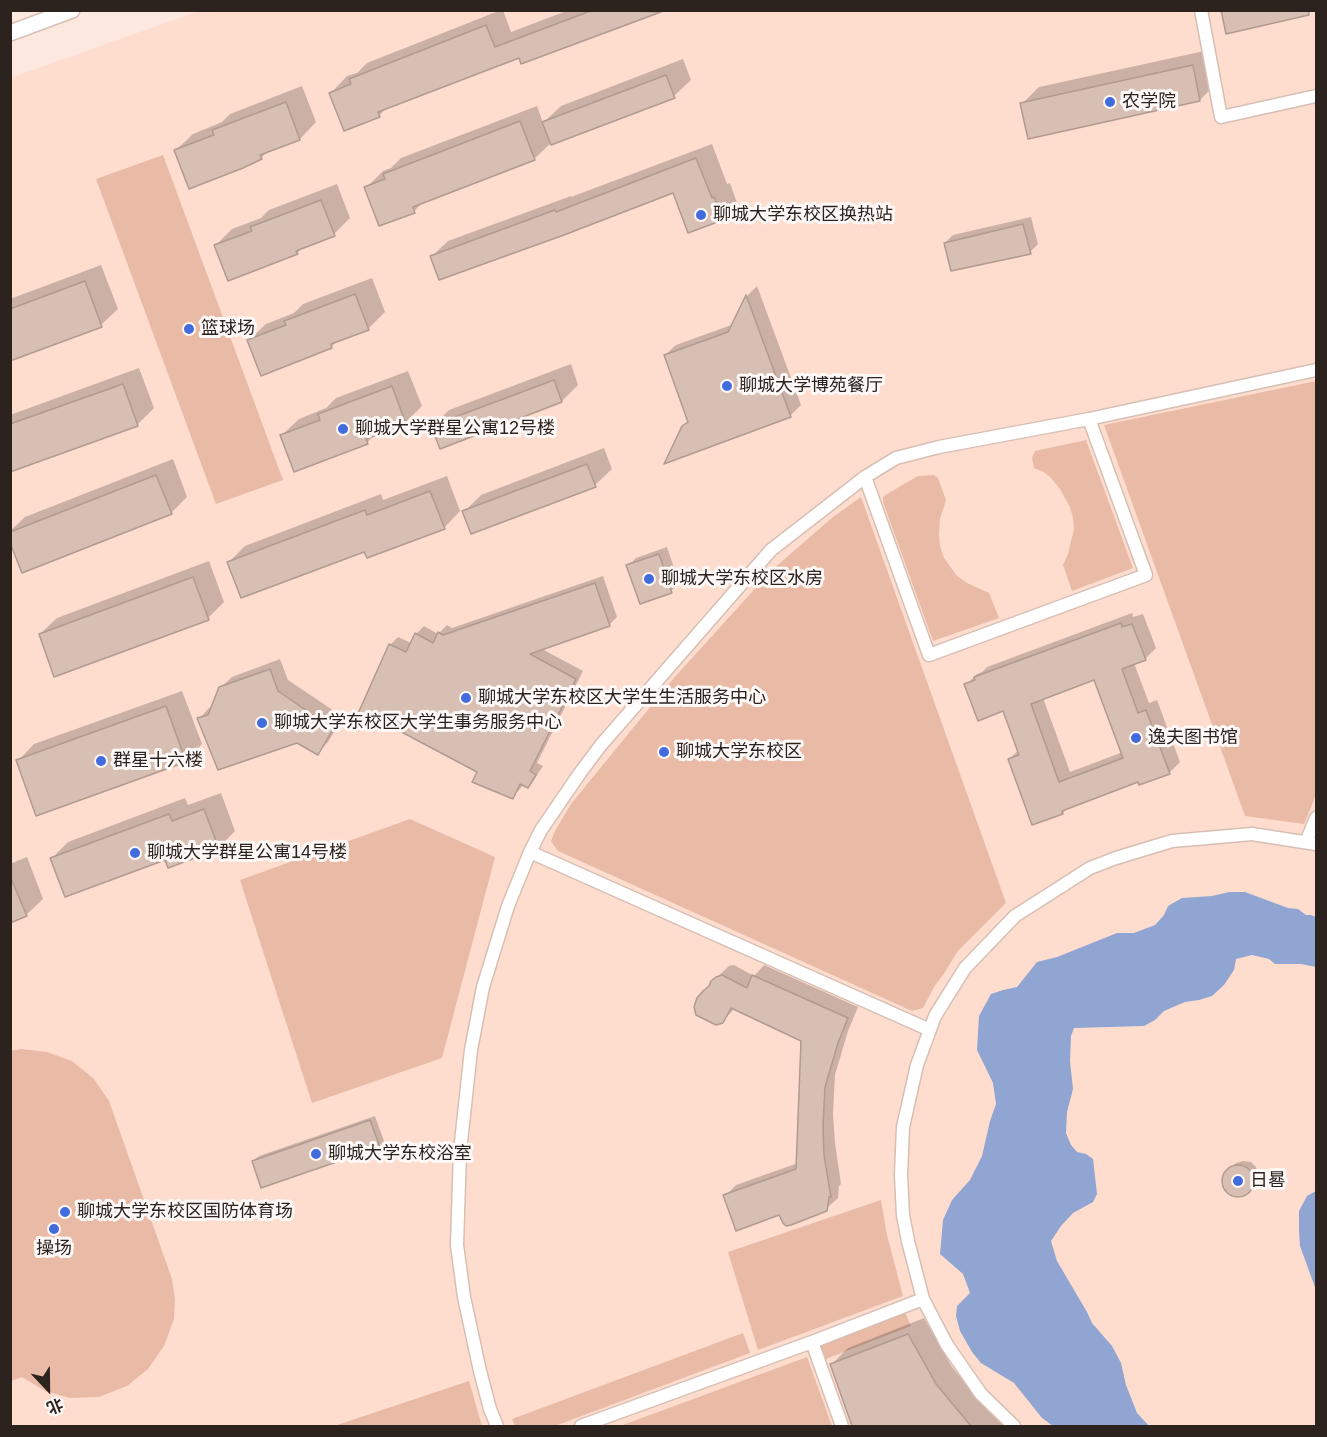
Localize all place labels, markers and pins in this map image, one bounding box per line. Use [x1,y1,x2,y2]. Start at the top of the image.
place label: 农学院 [1122,91,1176,113]
marker: 农学院 [1103,95,1117,109]
place label: 聊城大学东校区换热站 [713,204,893,226]
marker: 聊城大学东校区换热站 [694,208,708,222]
place label: 篮球场 [201,318,255,340]
marker: 篮球场 [182,322,196,336]
place label: 聊城大学博苑餐厅 [739,375,883,397]
marker: 聊城大学博苑餐厅 [720,379,734,393]
place label: 聊城大学群星公寓12号楼 [355,418,555,440]
marker: 聊城大学群星公寓12号楼 [336,422,350,436]
place label: 聊城大学东校区水房 [661,568,823,590]
marker: 聊城大学东校区水房 [642,572,656,586]
place label: 聊城大学东校区大学生生活服务中心 [478,687,766,709]
marker: 聊城大学东校区大学生生活服务中心 [459,691,473,705]
place label: 聊城大学东校区大学生事务服务中心 [274,712,562,734]
marker: 聊城大学东校区大学生事务服务中心 [255,716,269,730]
place label: 逸夫图书馆 [1148,727,1238,749]
marker: 逸夫图书馆 [1129,731,1143,745]
place label: 聊城大学东校区 [676,741,802,763]
marker: 聊城大学东校区 [657,745,671,759]
place label: 群星十六楼 [113,750,203,772]
marker: 群星十六楼 [94,754,108,768]
place label: 聊城大学群星公寓14号楼 [147,842,347,864]
marker: 聊城大学群星公寓14号楼 [128,846,142,860]
place label: 聊城大学东校浴室 [328,1143,472,1165]
marker: 聊城大学东校浴室 [309,1147,323,1161]
place label: 日晷 [1250,1170,1286,1192]
marker: 日晷 [1231,1174,1245,1188]
place label: 聊城大学东校区国防体育场 [77,1201,293,1223]
marker: 聊城大学东校区国防体育场 [58,1205,72,1219]
marker: 操场 [47,1222,61,1236]
place label: 操场 [36,1238,72,1260]

